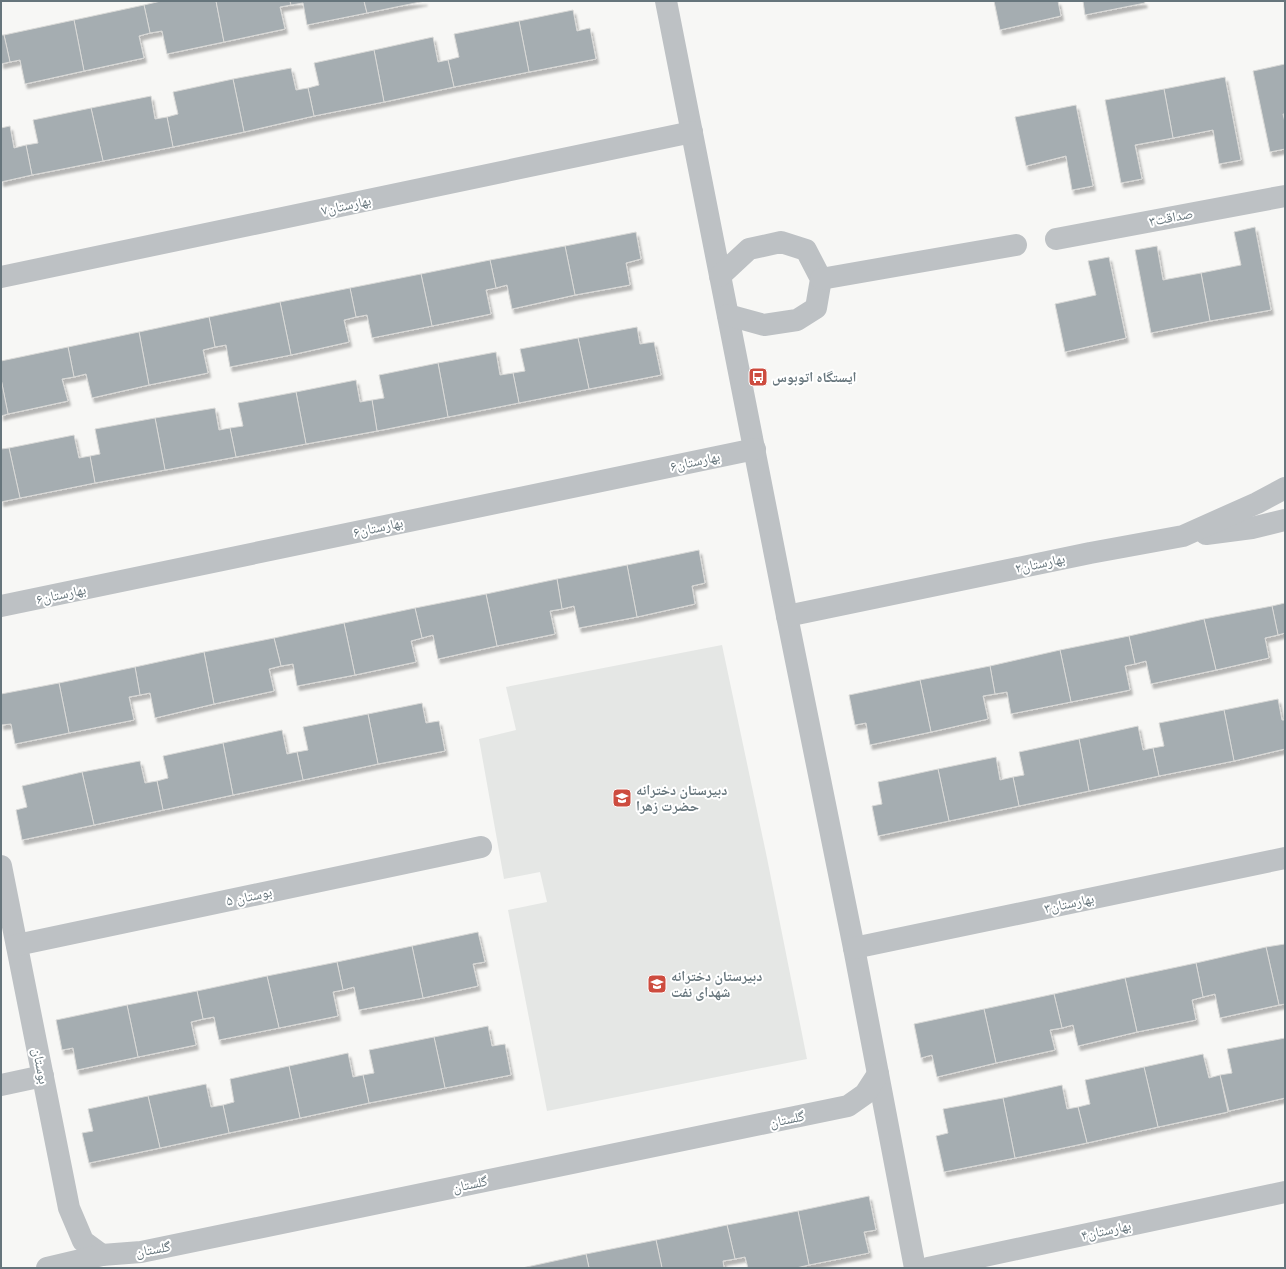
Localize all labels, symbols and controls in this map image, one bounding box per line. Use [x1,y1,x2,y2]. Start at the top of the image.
street label: بهارستان۷ [319,191,373,219]
street label: صداقت۳ [1147,204,1195,230]
bus stop icon: ایستگاه اتوبوس [747,366,769,388]
place label: ایستگاه اتوبوس [772,368,857,386]
street label: بهارستان۶ [668,447,722,475]
street label: بهارستان۶ [351,513,405,541]
street label: بهارستان۲ [1013,549,1067,577]
street label: بهارستان۶ [34,580,88,608]
place label: دبیرستان دخترانه حضرت زهرا [636,781,727,815]
school or university icon: دبیرستان دخترانه حضرت زهرا [611,787,633,809]
street label: بوستان ۵ [224,882,274,910]
street label: بهارستان۳ [1042,889,1096,917]
place label: دبیرستان دخترانه شهدای نفت [671,967,762,1001]
school or university icon: دبیرستان دخترانه شهدای نفت [646,973,668,995]
street label: بوستان [29,1046,53,1086]
street label: گلستان [768,1106,806,1131]
street label: گلستان [451,1171,489,1196]
street label: بهارستان۴ [1079,1216,1133,1244]
street label: گلستان [134,1237,172,1261]

